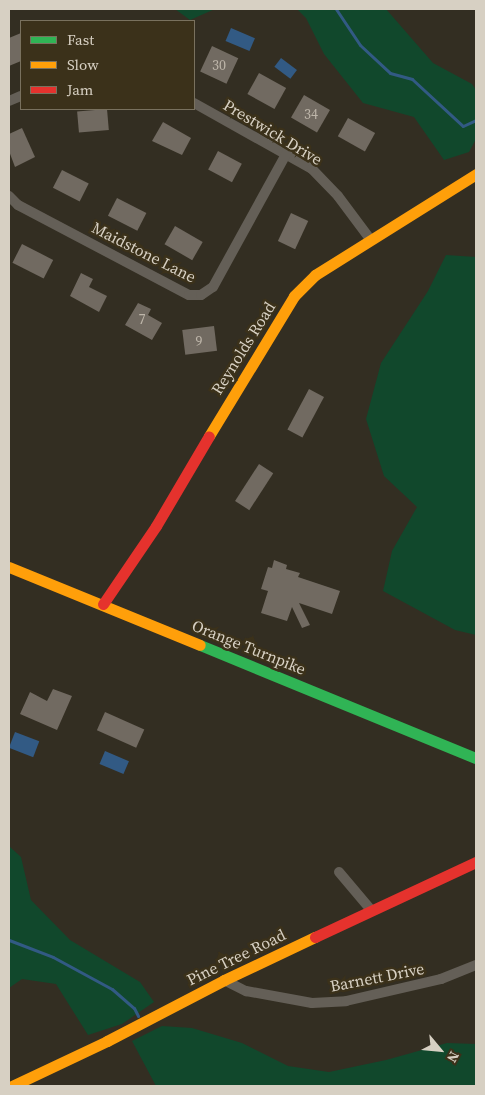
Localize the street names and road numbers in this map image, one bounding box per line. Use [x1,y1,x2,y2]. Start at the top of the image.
street label: Prestwick Drive [220,95,326,169]
street label: Maidstone Lane [89,218,199,286]
street label: Reynolds Road [207,298,279,398]
street label: Orange Turnpike [189,615,309,679]
street label: Pine Tree Road [183,925,289,989]
street label: Barnett Drive [328,958,426,996]

